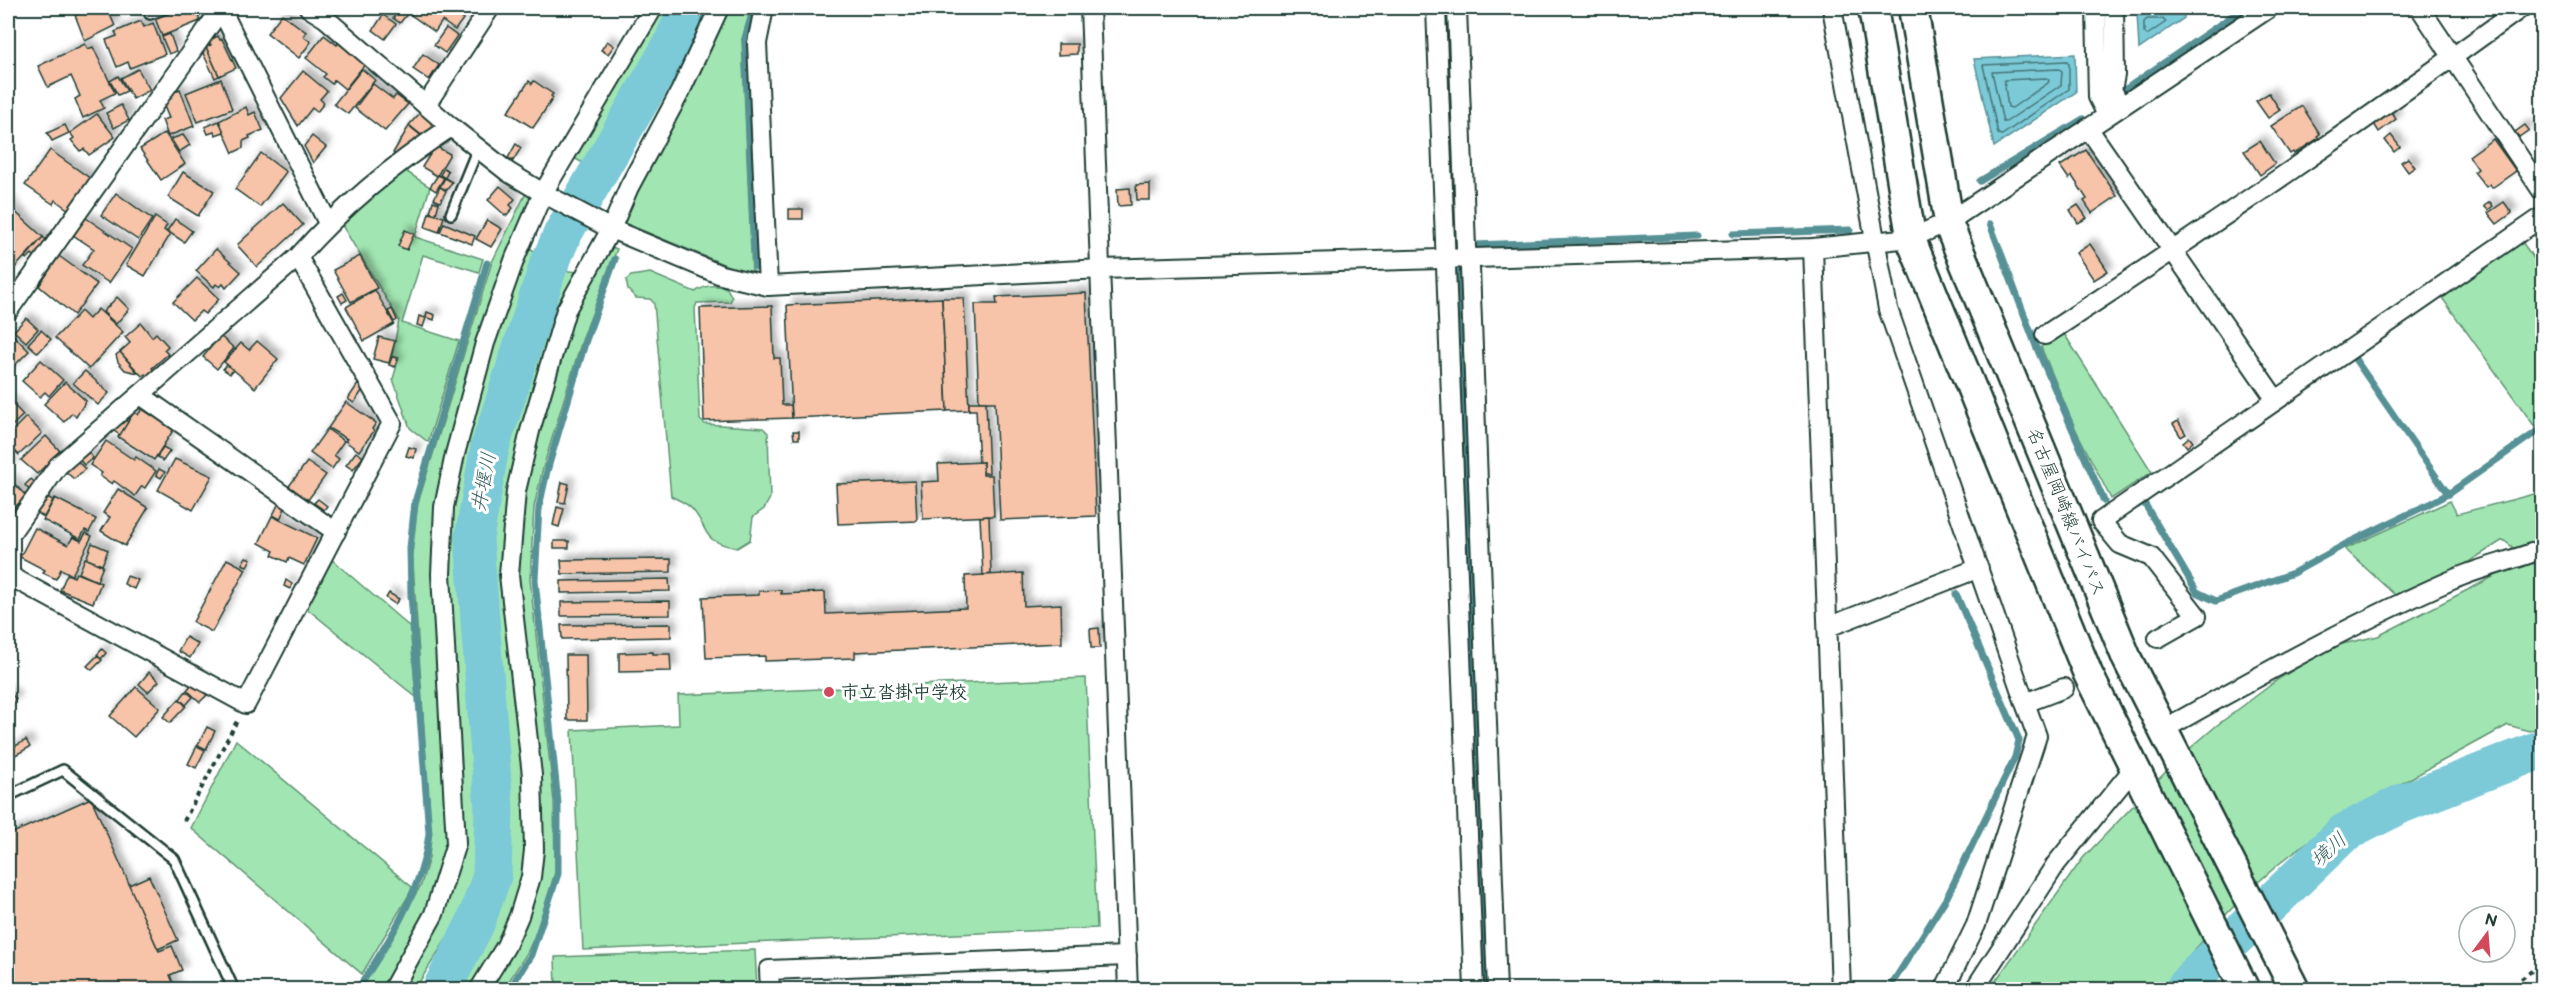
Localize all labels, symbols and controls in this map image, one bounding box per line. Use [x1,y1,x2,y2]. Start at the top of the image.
street label: 名古屋岡崎線バイパス [2023,425,2109,599]
water label: 井堰川 [466,450,502,514]
place label: 市立沓掛中学校 [841,682,967,703]
marker: 市立沓掛中学校 [822,685,836,699]
water label: 境川 [2306,828,2352,872]
north arrow [2457,904,2517,964]
text: N [2482,910,2499,932]

